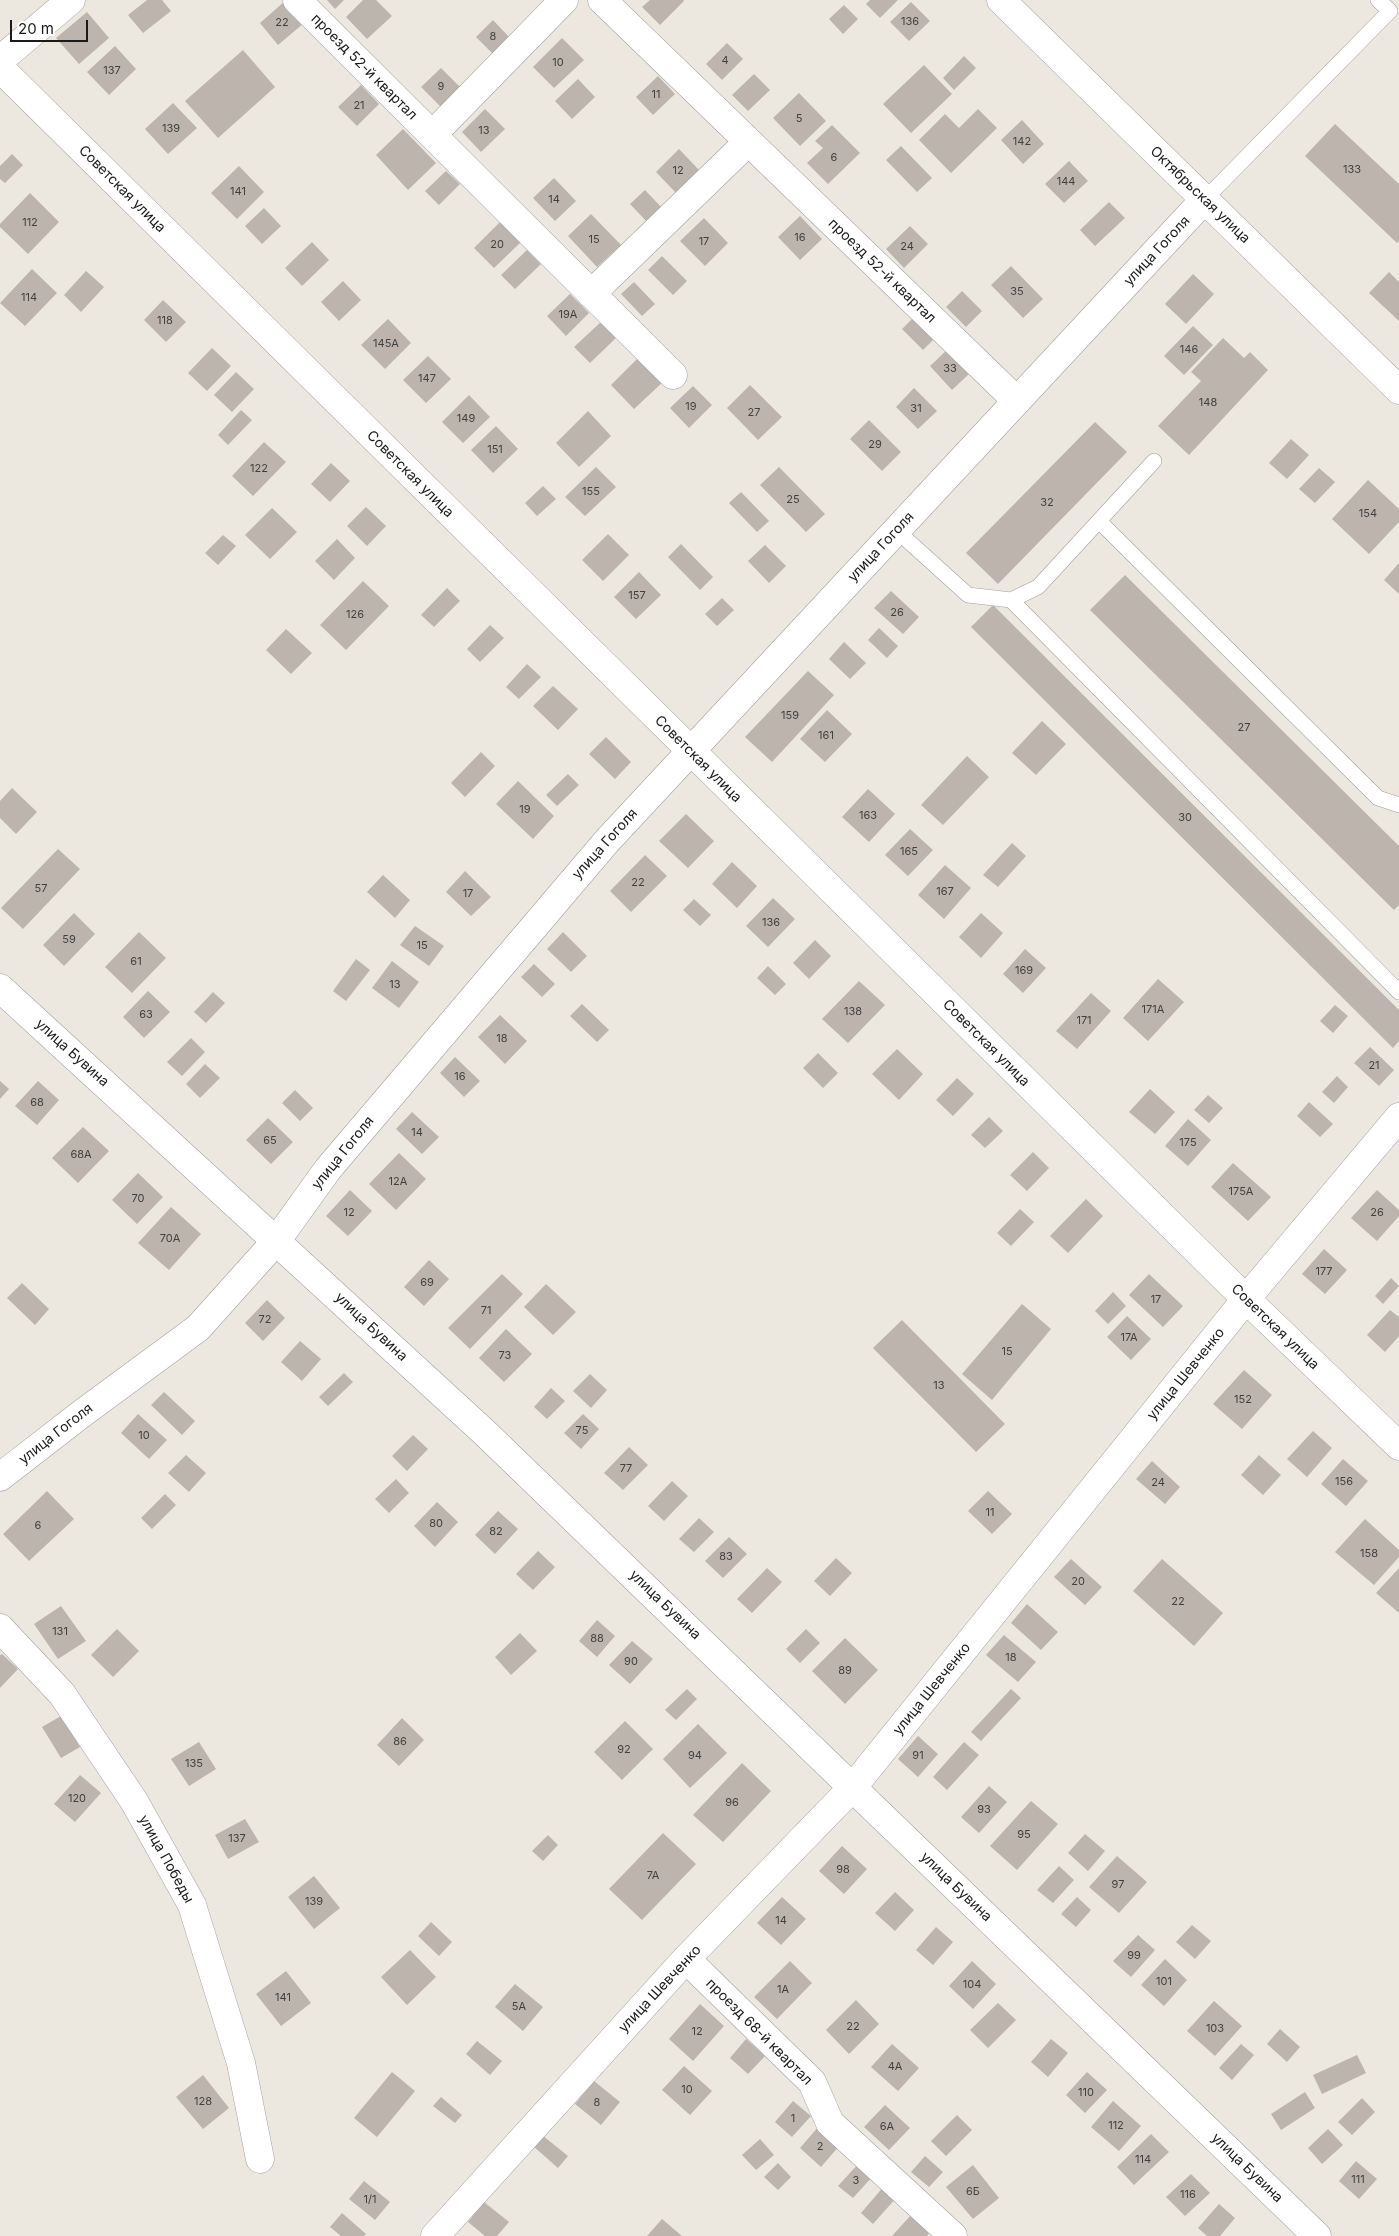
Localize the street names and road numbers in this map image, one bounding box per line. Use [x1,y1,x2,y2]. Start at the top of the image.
street label: проезд 52-й квартал [307,10,421,124]
street label: Советская улица [75,142,169,236]
street label: Октябрьская улица [1147,143,1253,247]
street label: улица Гоголя [1120,213,1194,289]
street label: проезд 52-й квартал [825,215,939,327]
street label: Советская улица [363,427,457,521]
street label: улица Гоголя [844,509,918,585]
street label: Советская улица [651,712,745,806]
street label: улица Гоголя [569,805,641,883]
street label: Советская улица [939,996,1033,1090]
street label: улица Бувина [32,1016,112,1090]
street label: улица Гоголя [308,1113,378,1193]
street label: Советская улица [1227,1281,1323,1373]
street label: улица Бувина [331,1289,411,1365]
street label: улица Шевченко [1144,1325,1228,1423]
street label: улица Гоголя [16,1400,96,1468]
street label: улица Бувина [626,1567,704,1643]
street label: улица Шевченко [890,1640,974,1738]
street label: улица Победы [135,1812,197,1906]
street label: улица Бувина [917,1849,995,1925]
street label: улица Шевченко [615,1942,705,2036]
street label: проезд 68-й квартал [702,1975,816,2089]
street label: улица Бувина [1208,2130,1286,2206]

